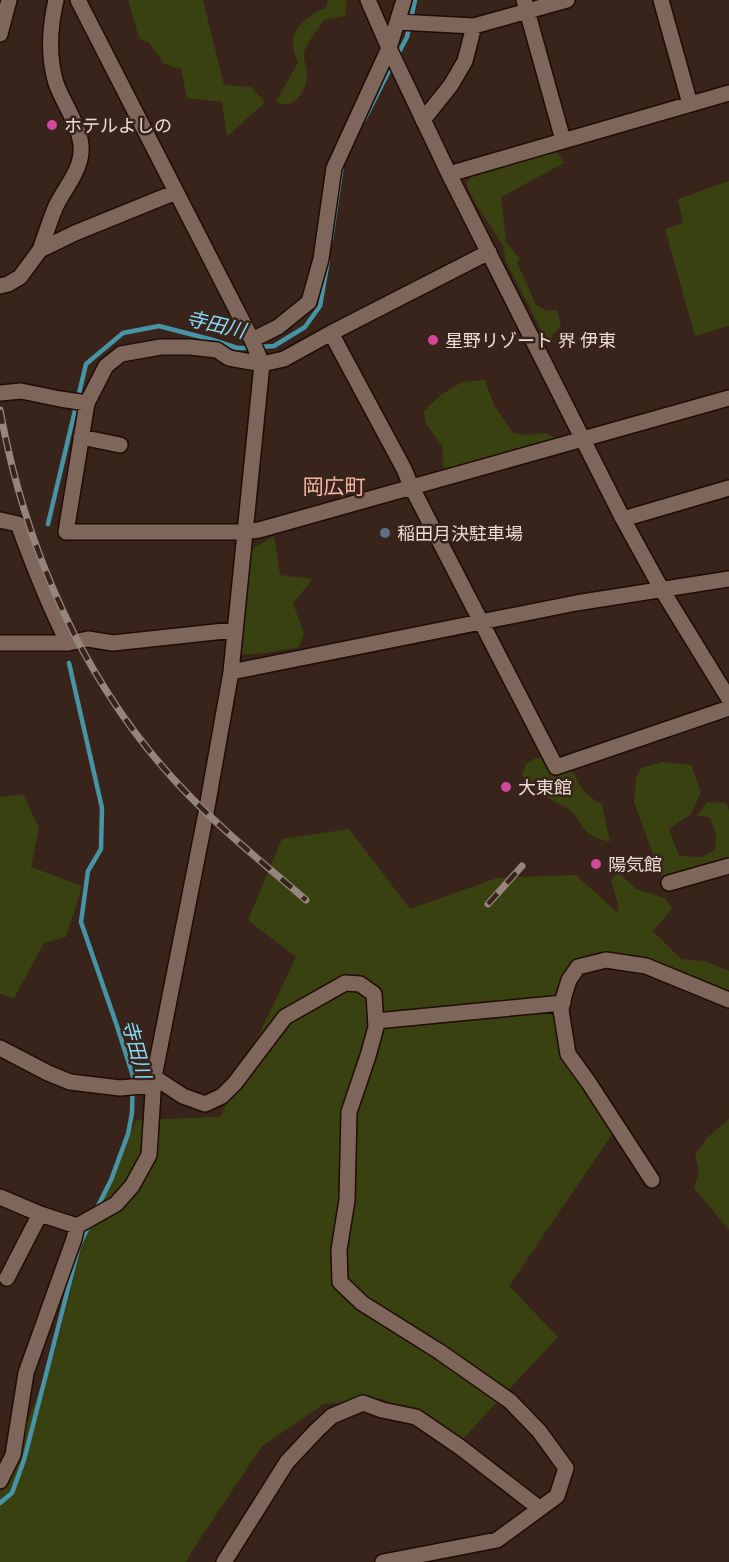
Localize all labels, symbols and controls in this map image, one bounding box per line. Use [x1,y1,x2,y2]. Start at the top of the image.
place label: ホテルよしの [64,113,172,137]
marker: ホテルよしの [45,118,59,132]
water label: 寺田川 [184,304,250,344]
place label: 星野リゾート 界 伊東 [445,328,616,352]
marker: 星野リゾート 界 伊東 [426,333,440,347]
district label: 岡広町 [303,472,366,500]
place label: 稲田月決駐車場 [397,521,523,545]
marker: 稲田月決駐車場 [378,526,392,540]
place label: 大東館 [518,775,572,799]
marker: 大東館 [499,780,513,794]
place label: 陽気館 [608,852,662,876]
marker: 陽気館 [589,857,603,871]
water label: 寺田川 [116,1017,158,1083]

